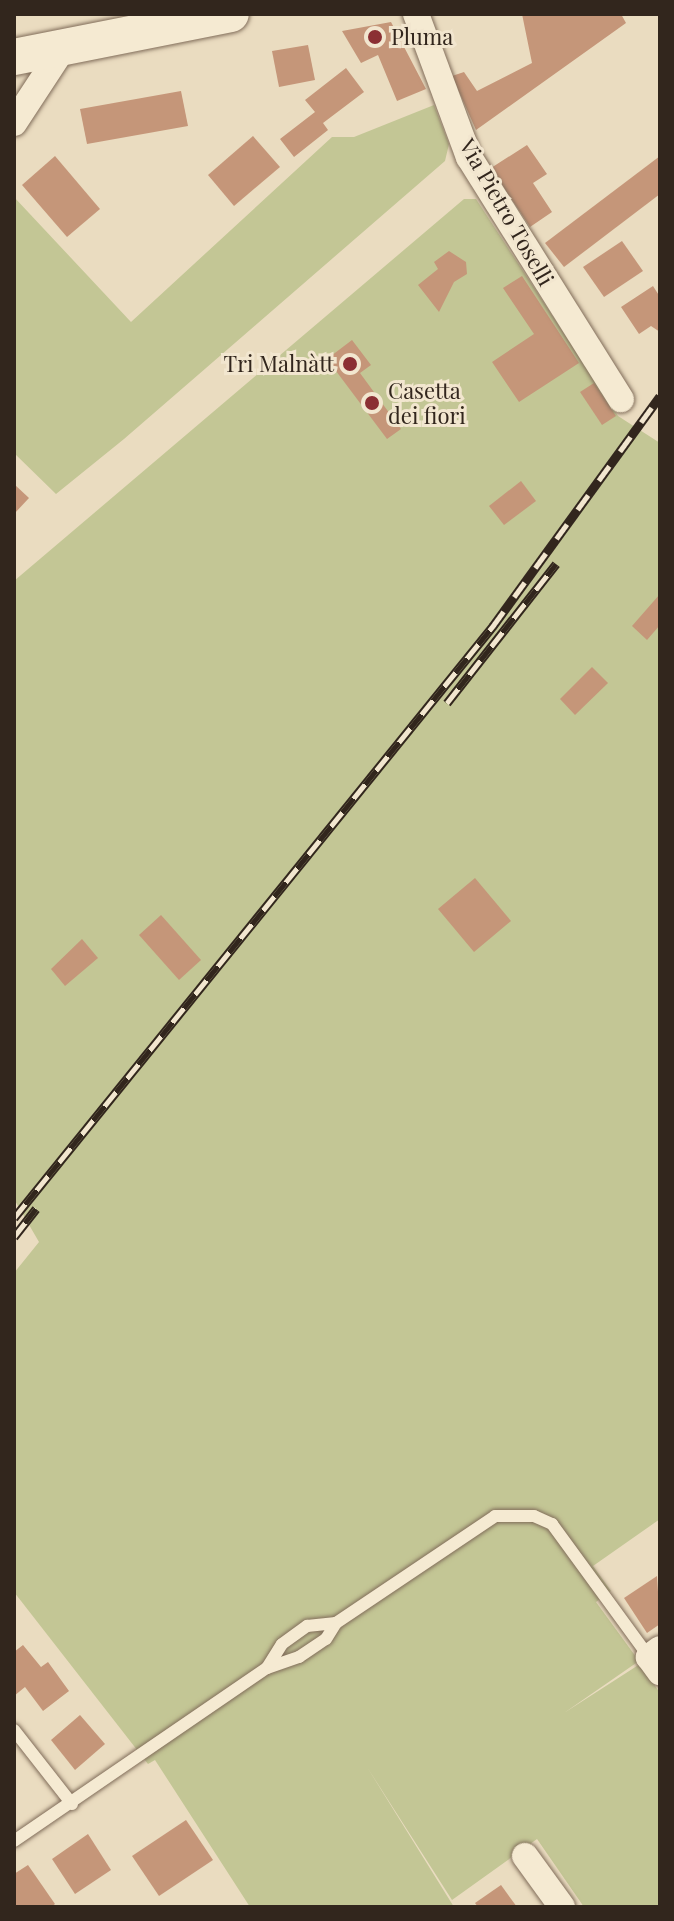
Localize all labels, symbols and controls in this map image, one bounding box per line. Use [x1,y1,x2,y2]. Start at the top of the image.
place label: Pluma [391,24,453,50]
marker: Pluma [366,28,384,46]
street label: Via Pietro Toselli [454,134,560,290]
place label: Tri Malnàtt [224,351,334,377]
marker: Tri Malnàtt [341,355,359,373]
place label: Casetta dei fiori [388,377,466,428]
marker: Casetta dei fiori [363,394,381,412]

